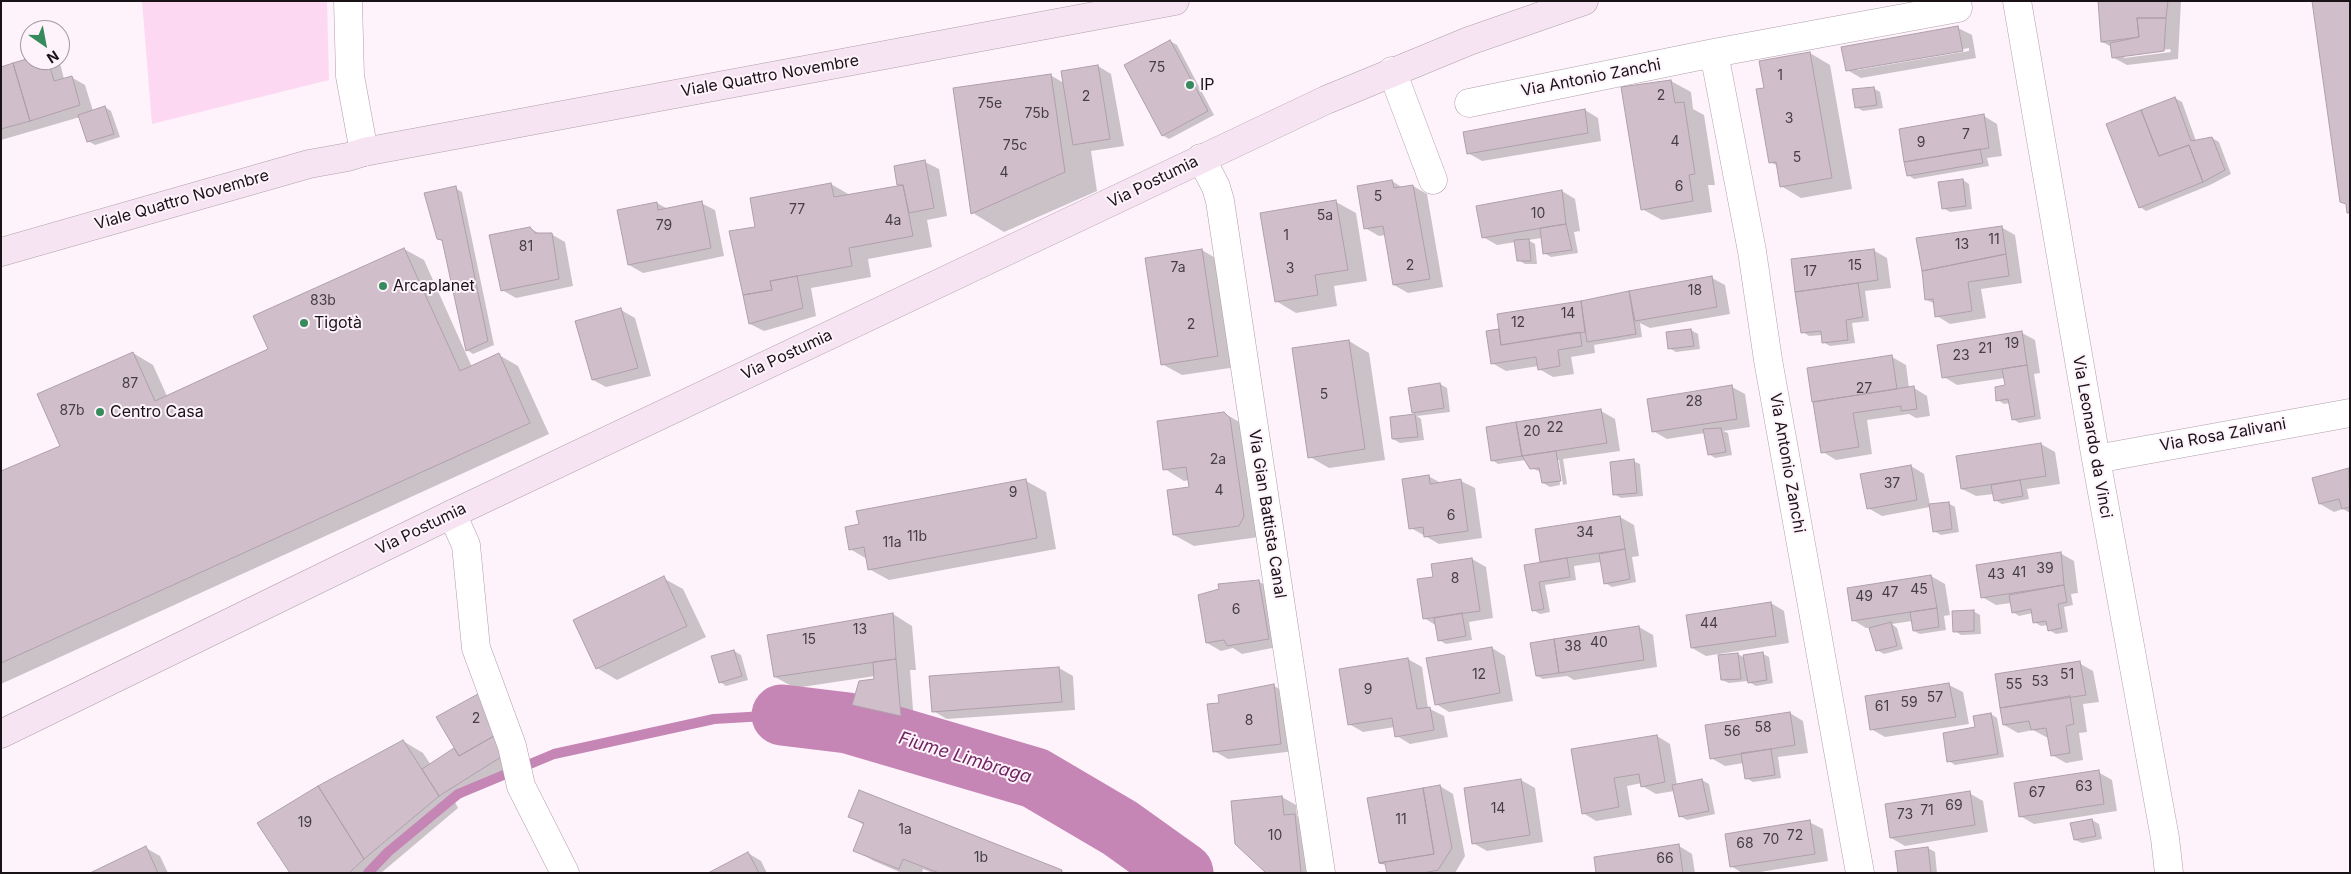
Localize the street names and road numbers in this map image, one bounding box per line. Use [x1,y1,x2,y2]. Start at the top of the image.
street label: Viale Quattro Novembre [679,51,861,101]
street label: Via Antonio Zanchi [1519,55,1663,101]
street label: Via Postumia [1105,152,1201,212]
street label: Viale Quattro Novembre [93,166,271,234]
street label: Via Postumia [738,326,836,384]
street label: Via Leonardo da Vinci [2068,354,2116,520]
street label: Via Antonio Zanchi [1765,391,1809,535]
street label: Via Rosa Zalivani [2158,414,2288,456]
street label: Via Gian Battista Canal [1244,428,1290,600]
street label: Via Postumia [373,499,469,559]

